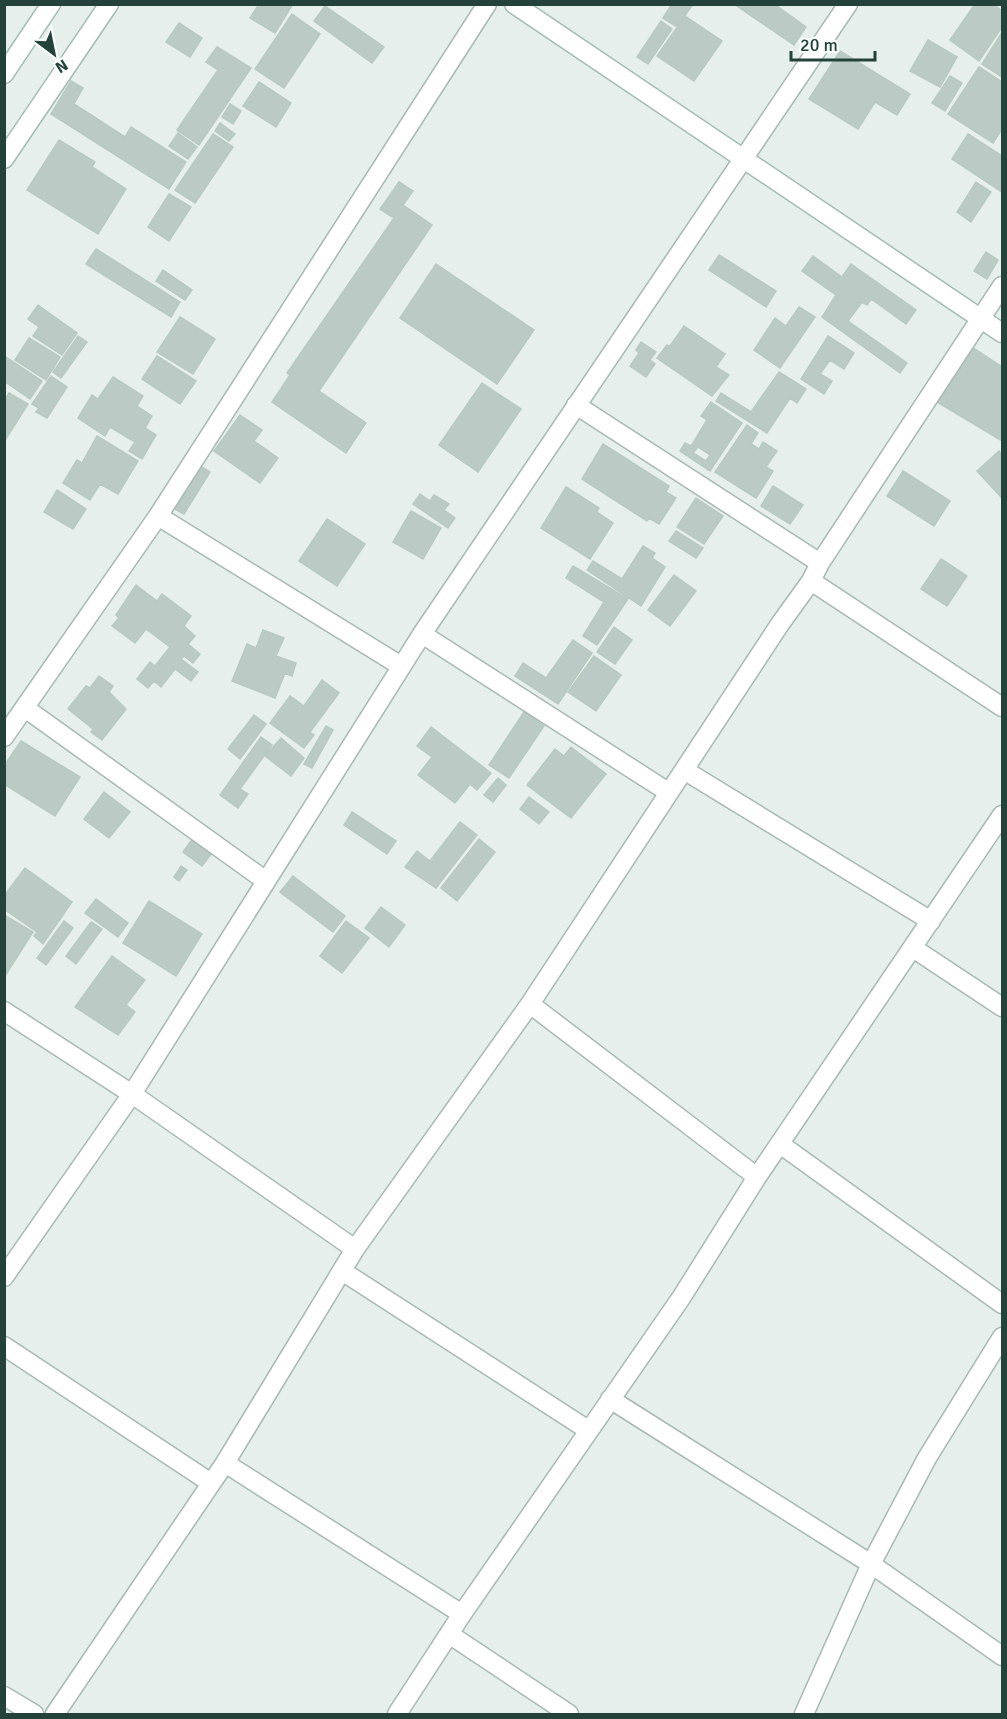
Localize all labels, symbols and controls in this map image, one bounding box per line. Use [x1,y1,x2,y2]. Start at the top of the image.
north arrow [24,24,84,84]
scale bar [791,24,875,62]
text: 20 m [800,34,838,56]
text: N [51,54,71,77]

